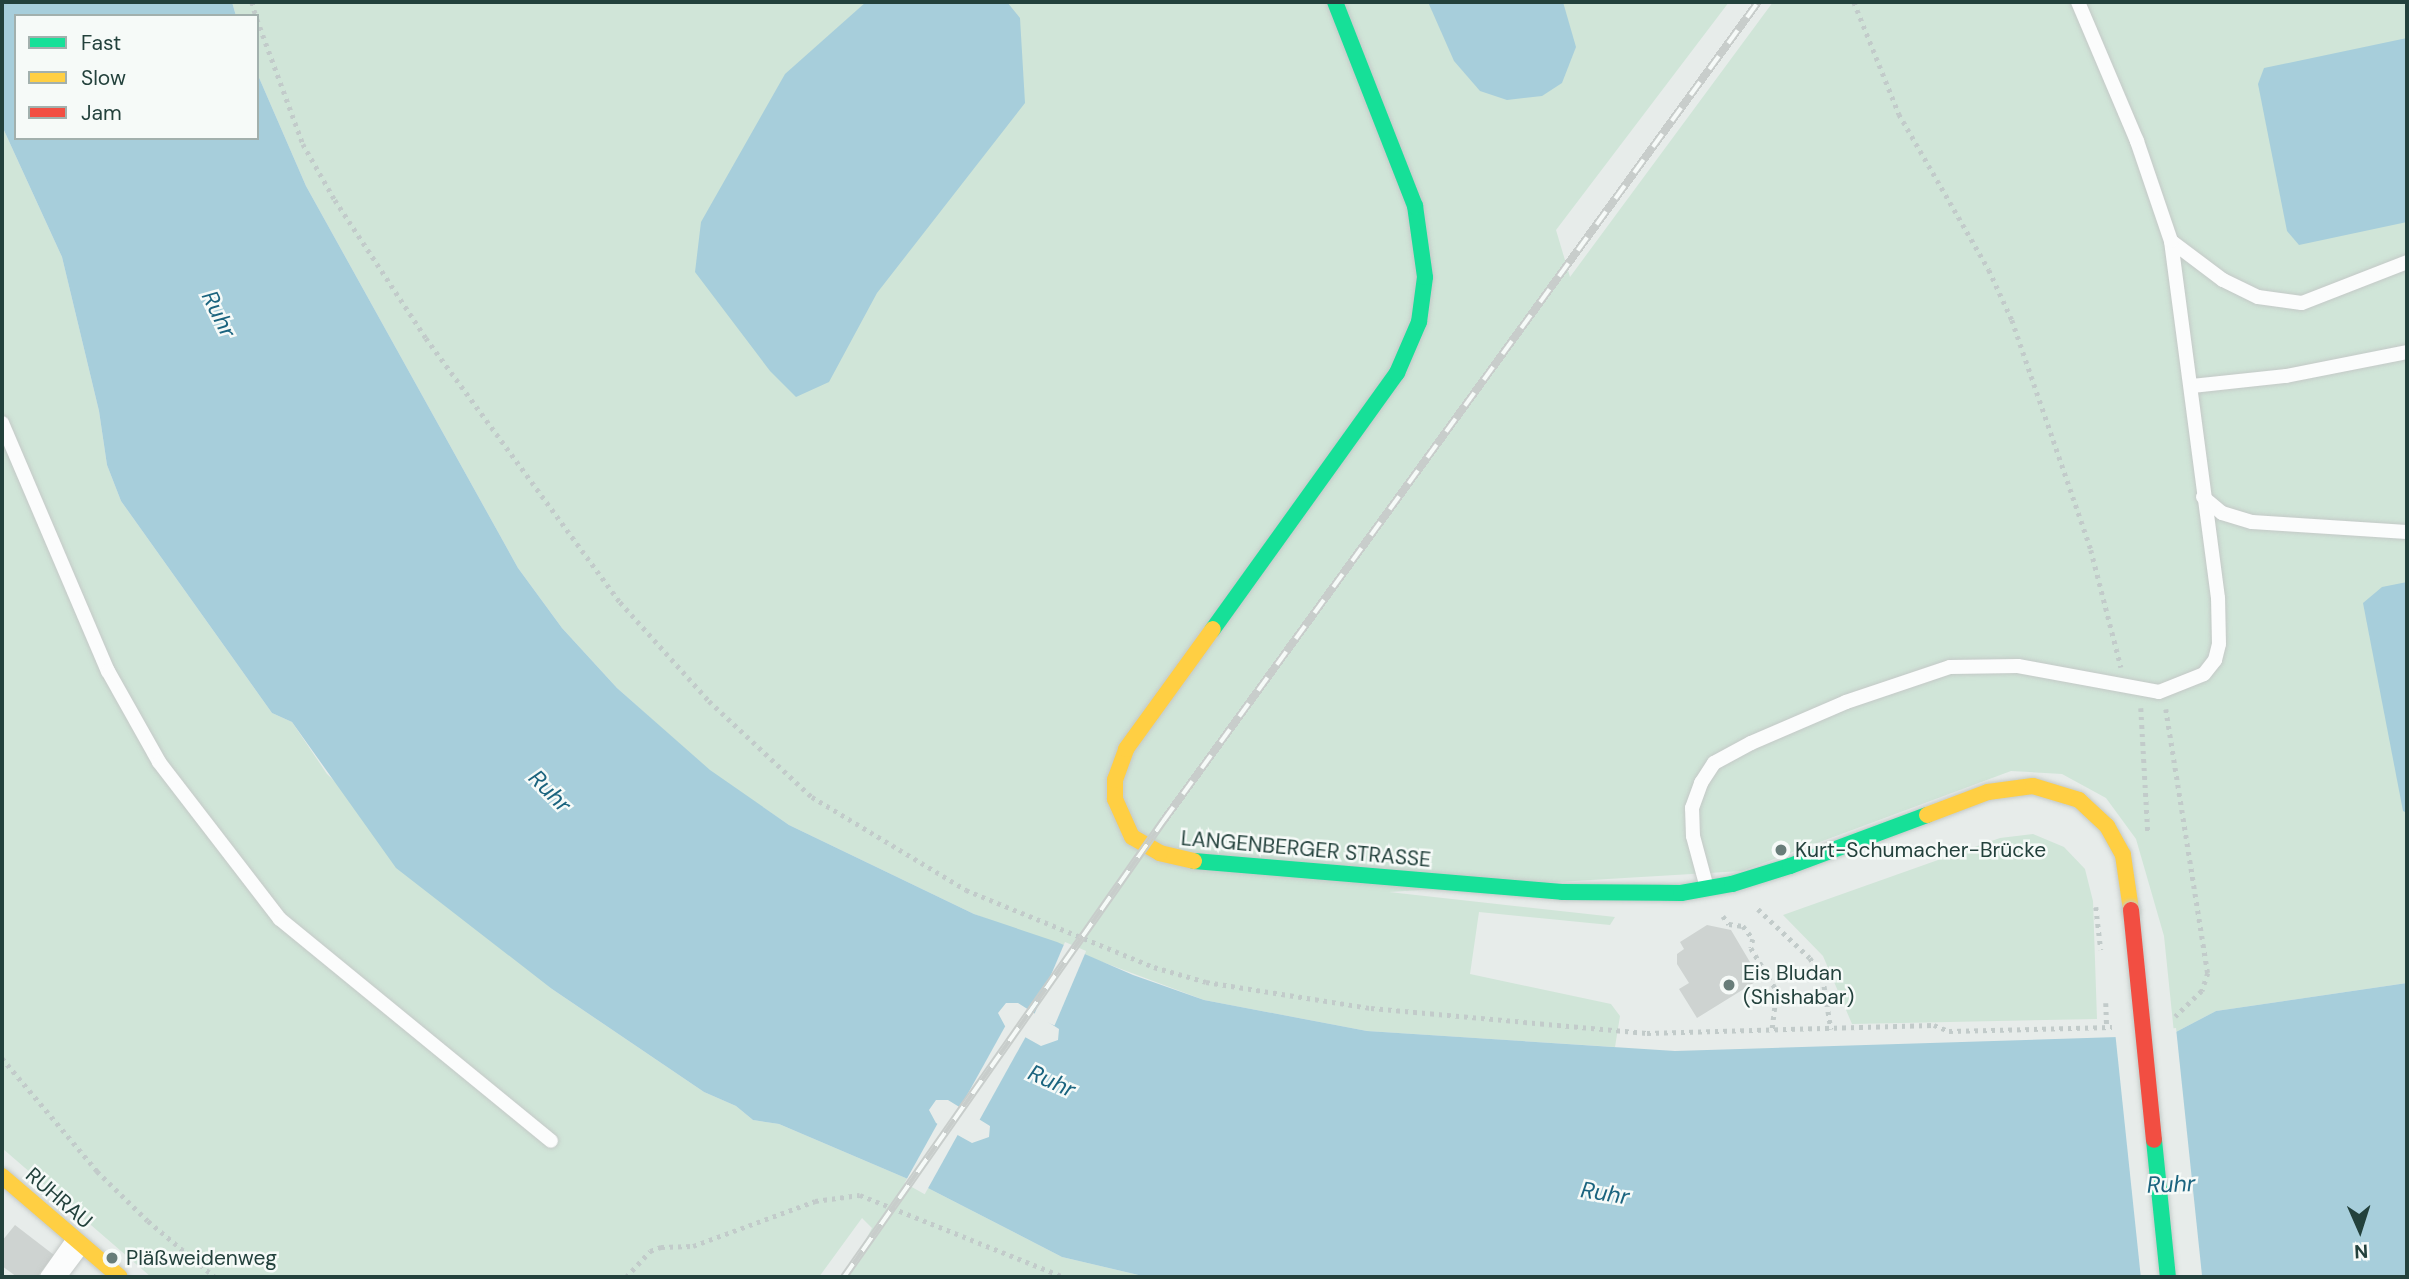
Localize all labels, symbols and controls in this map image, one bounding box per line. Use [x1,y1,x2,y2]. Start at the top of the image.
legend [14,14,259,140]
text: Fast [81,29,121,57]
text: Slow [81,64,126,92]
text: Jam [81,99,122,127]
water label: Ruhr [196,286,242,342]
water label: Ruhr [523,764,577,818]
street label: LANGENBERGER STRASSE [1180,826,1432,872]
place label: Kurt-Schumacher-Brücke [1795,837,2046,863]
marker: Kurt-Schumacher-Brücke [1773,842,1789,858]
place label: Eis Bludan (Shishabar) [1743,960,1854,1010]
marker: Eis Bludan (Shishabar) [1721,977,1737,993]
water label: Ruhr [1024,1058,1080,1104]
street label: RUHRAU [21,1162,97,1234]
water label: Ruhr [2146,1169,2196,1199]
water label: Ruhr [1579,1176,1631,1210]
north arrow [2325,1195,2395,1265]
text: N [2354,1239,2369,1264]
place label: Pläßweidenweg [126,1245,277,1271]
marker: Pläßweidenweg [104,1250,120,1266]

